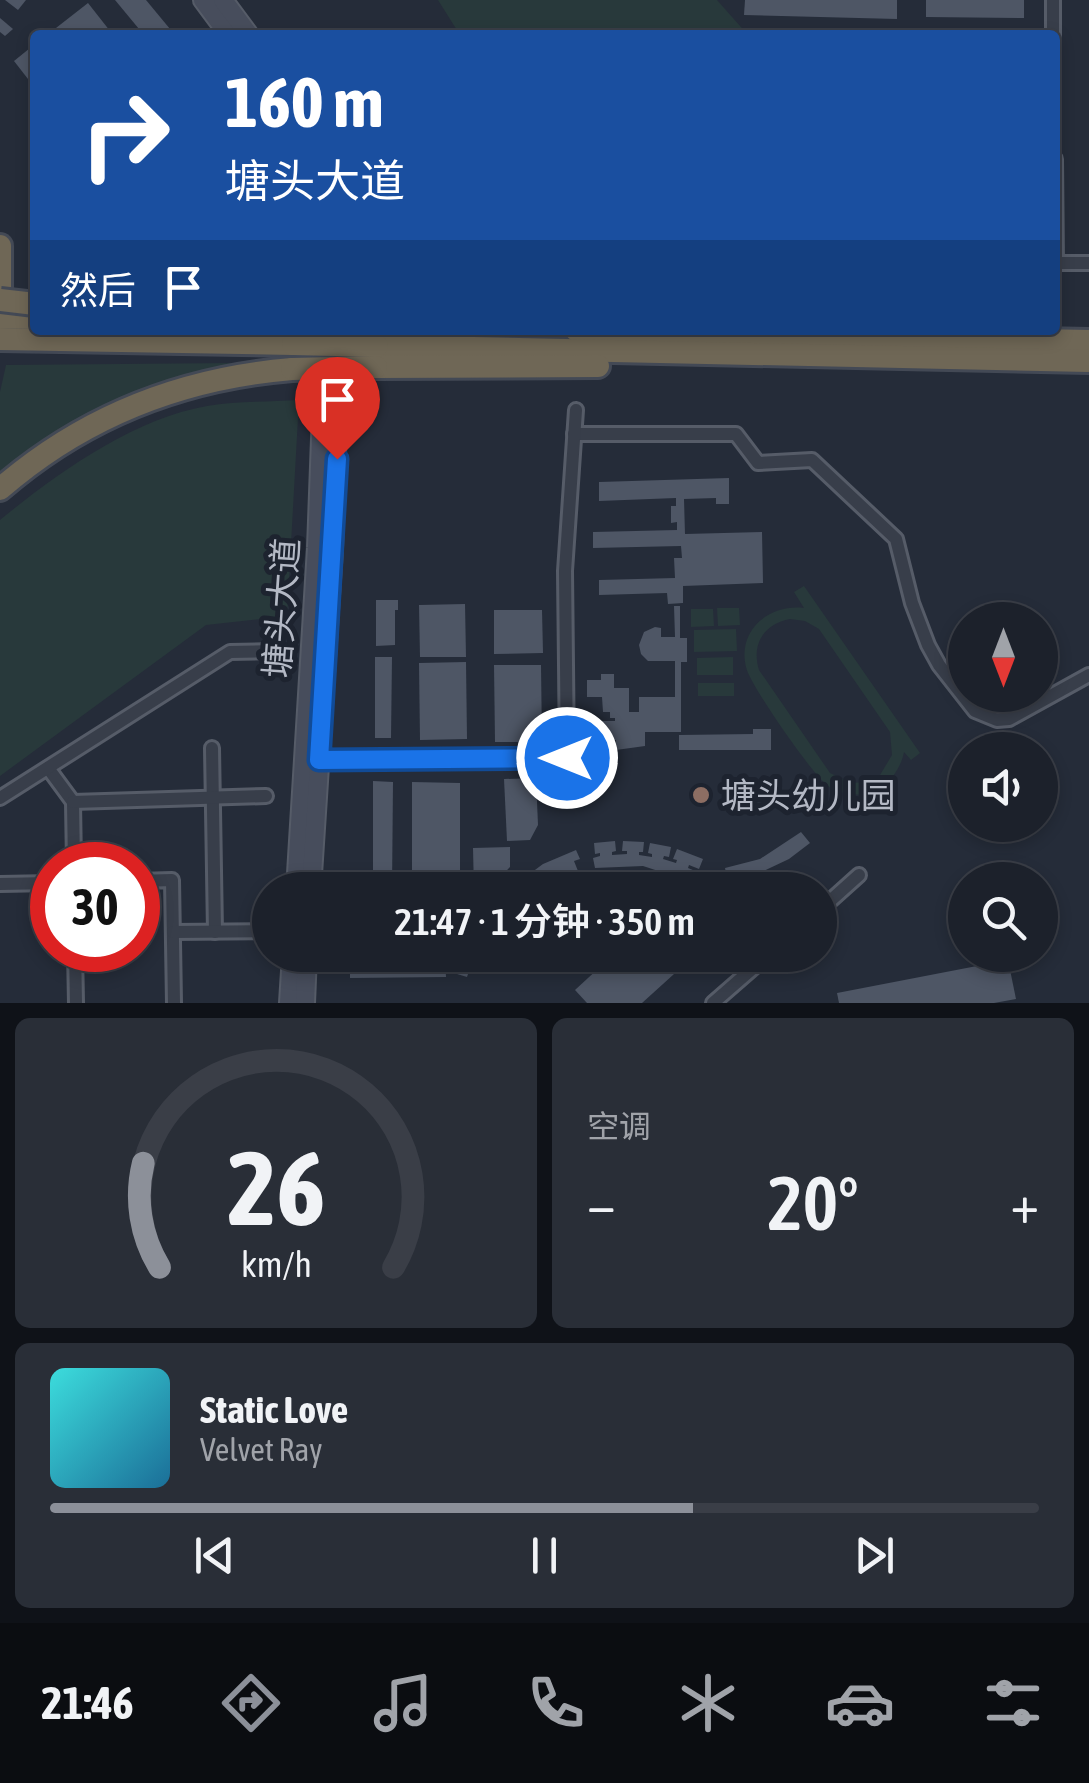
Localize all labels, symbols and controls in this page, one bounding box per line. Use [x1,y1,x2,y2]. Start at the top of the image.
text: 160 m [225,62,384,142]
icon: right [60,70,190,200]
text: 塘头大道 [225,155,405,207]
icon: arrive [156,260,211,315]
text: 然后 [60,269,136,312]
pin [295,357,380,460]
icon: arrive [310,372,365,427]
street label: 塘头大道 [256,537,306,679]
north arrow [948,602,1058,712]
map controls [948,602,1058,972]
position arrow [515,706,619,810]
button: sound [948,732,1058,842]
place label: 塘头幼儿园 [721,775,896,815]
marker: 塘头幼儿园 [690,784,712,806]
speed limit sign: 30 [30,842,160,972]
button: search [948,862,1058,972]
text: 21:47 · 1 分钟 · 350 m [394,900,695,943]
text: 空调 [587,1108,651,1145]
text: 26 [227,1128,325,1247]
text: 20° [767,1160,859,1246]
text: − [587,1172,616,1235]
text: + [1010,1172,1039,1235]
text: km/h [241,1244,311,1285]
text: Static Love [200,1388,348,1431]
text: Velvet Ray [200,1431,322,1468]
icon: previous [187,1528,242,1583]
icon: pause [517,1528,572,1583]
icon: next [847,1528,902,1583]
icon: directions [216,1668,286,1738]
icon: music [368,1668,438,1738]
icon: phone [521,1668,591,1738]
icon: climate [673,1668,743,1738]
icon: car [825,1668,895,1738]
icon: filters [978,1668,1048,1738]
text: 21:46 [41,1677,134,1729]

